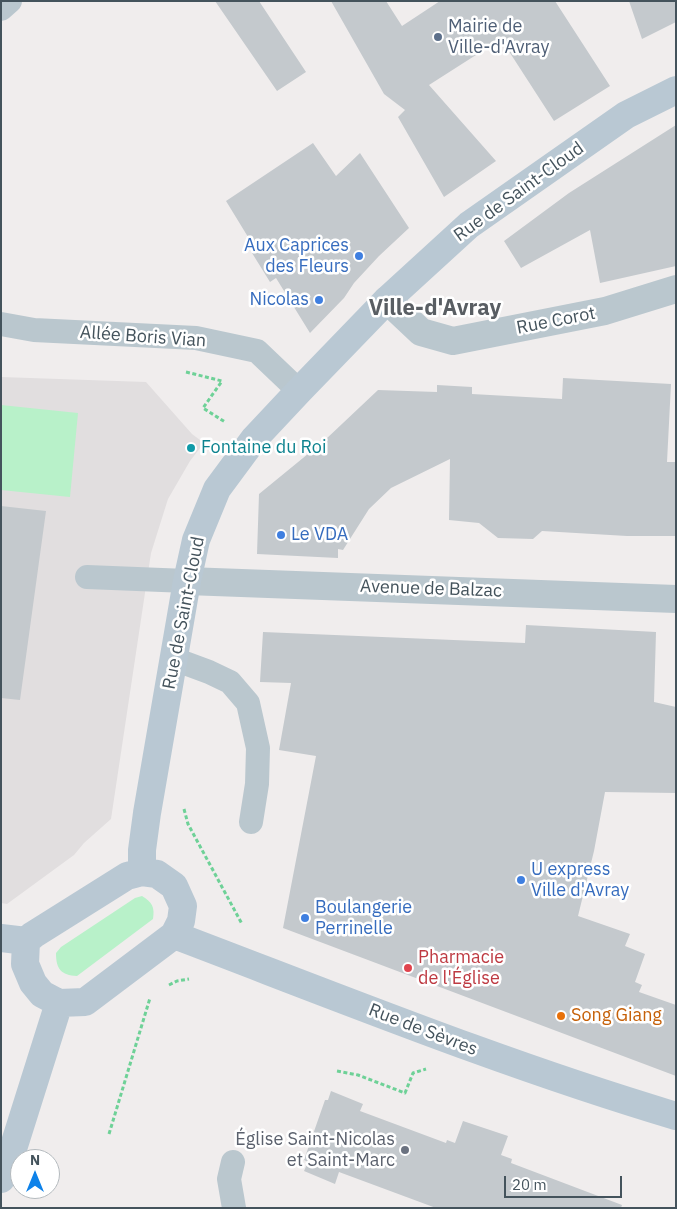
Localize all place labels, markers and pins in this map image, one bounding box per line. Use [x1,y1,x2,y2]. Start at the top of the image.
place label: Mairie de Ville-d'Avray [448,16,550,58]
marker: Mairie de Ville-d'Avray [432,31,444,43]
place label: Aux Caprices des Fleurs [244,235,349,278]
marker: Aux Caprices des Fleurs [353,250,365,262]
place label: Nicolas [249,289,309,311]
marker: Nicolas [313,294,325,306]
place label: Fontaine du Roi [201,437,326,459]
marker: Fontaine du Roi [185,442,197,454]
place label: Le VDA [291,524,348,546]
marker: Le VDA [275,529,287,541]
place label: U express Ville d'Avray [531,859,629,902]
marker: U express Ville d'Avray [515,874,527,886]
place label: Boulangerie Perrinelle [315,897,412,940]
marker: Boulangerie Perrinelle [299,912,311,924]
place label: Pharmacie de l'Église [418,947,504,990]
marker: Pharmacie de l'Église [402,962,414,974]
place label: Song Giang [571,1005,662,1027]
marker: Song Giang [555,1010,567,1022]
place label: Église Saint-Nicolas et Saint-Marc [235,1129,395,1172]
marker: Église Saint-Nicolas et Saint-Marc [399,1144,411,1156]

